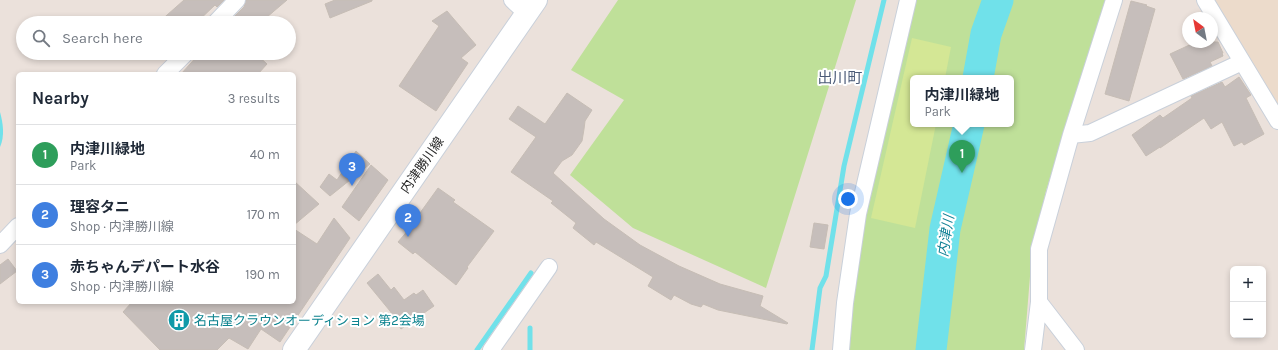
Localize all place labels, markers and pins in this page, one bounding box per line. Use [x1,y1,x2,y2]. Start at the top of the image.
pin: 1 [949,140,975,173]
pin: 3 [339,153,365,186]
pin: 2 [395,204,421,237]
building icon: 名古屋クラウンオーディション 第2会場 [166,307,192,333]
place label: 名古屋クラウンオーディション 第2会場 [194,313,425,328]

